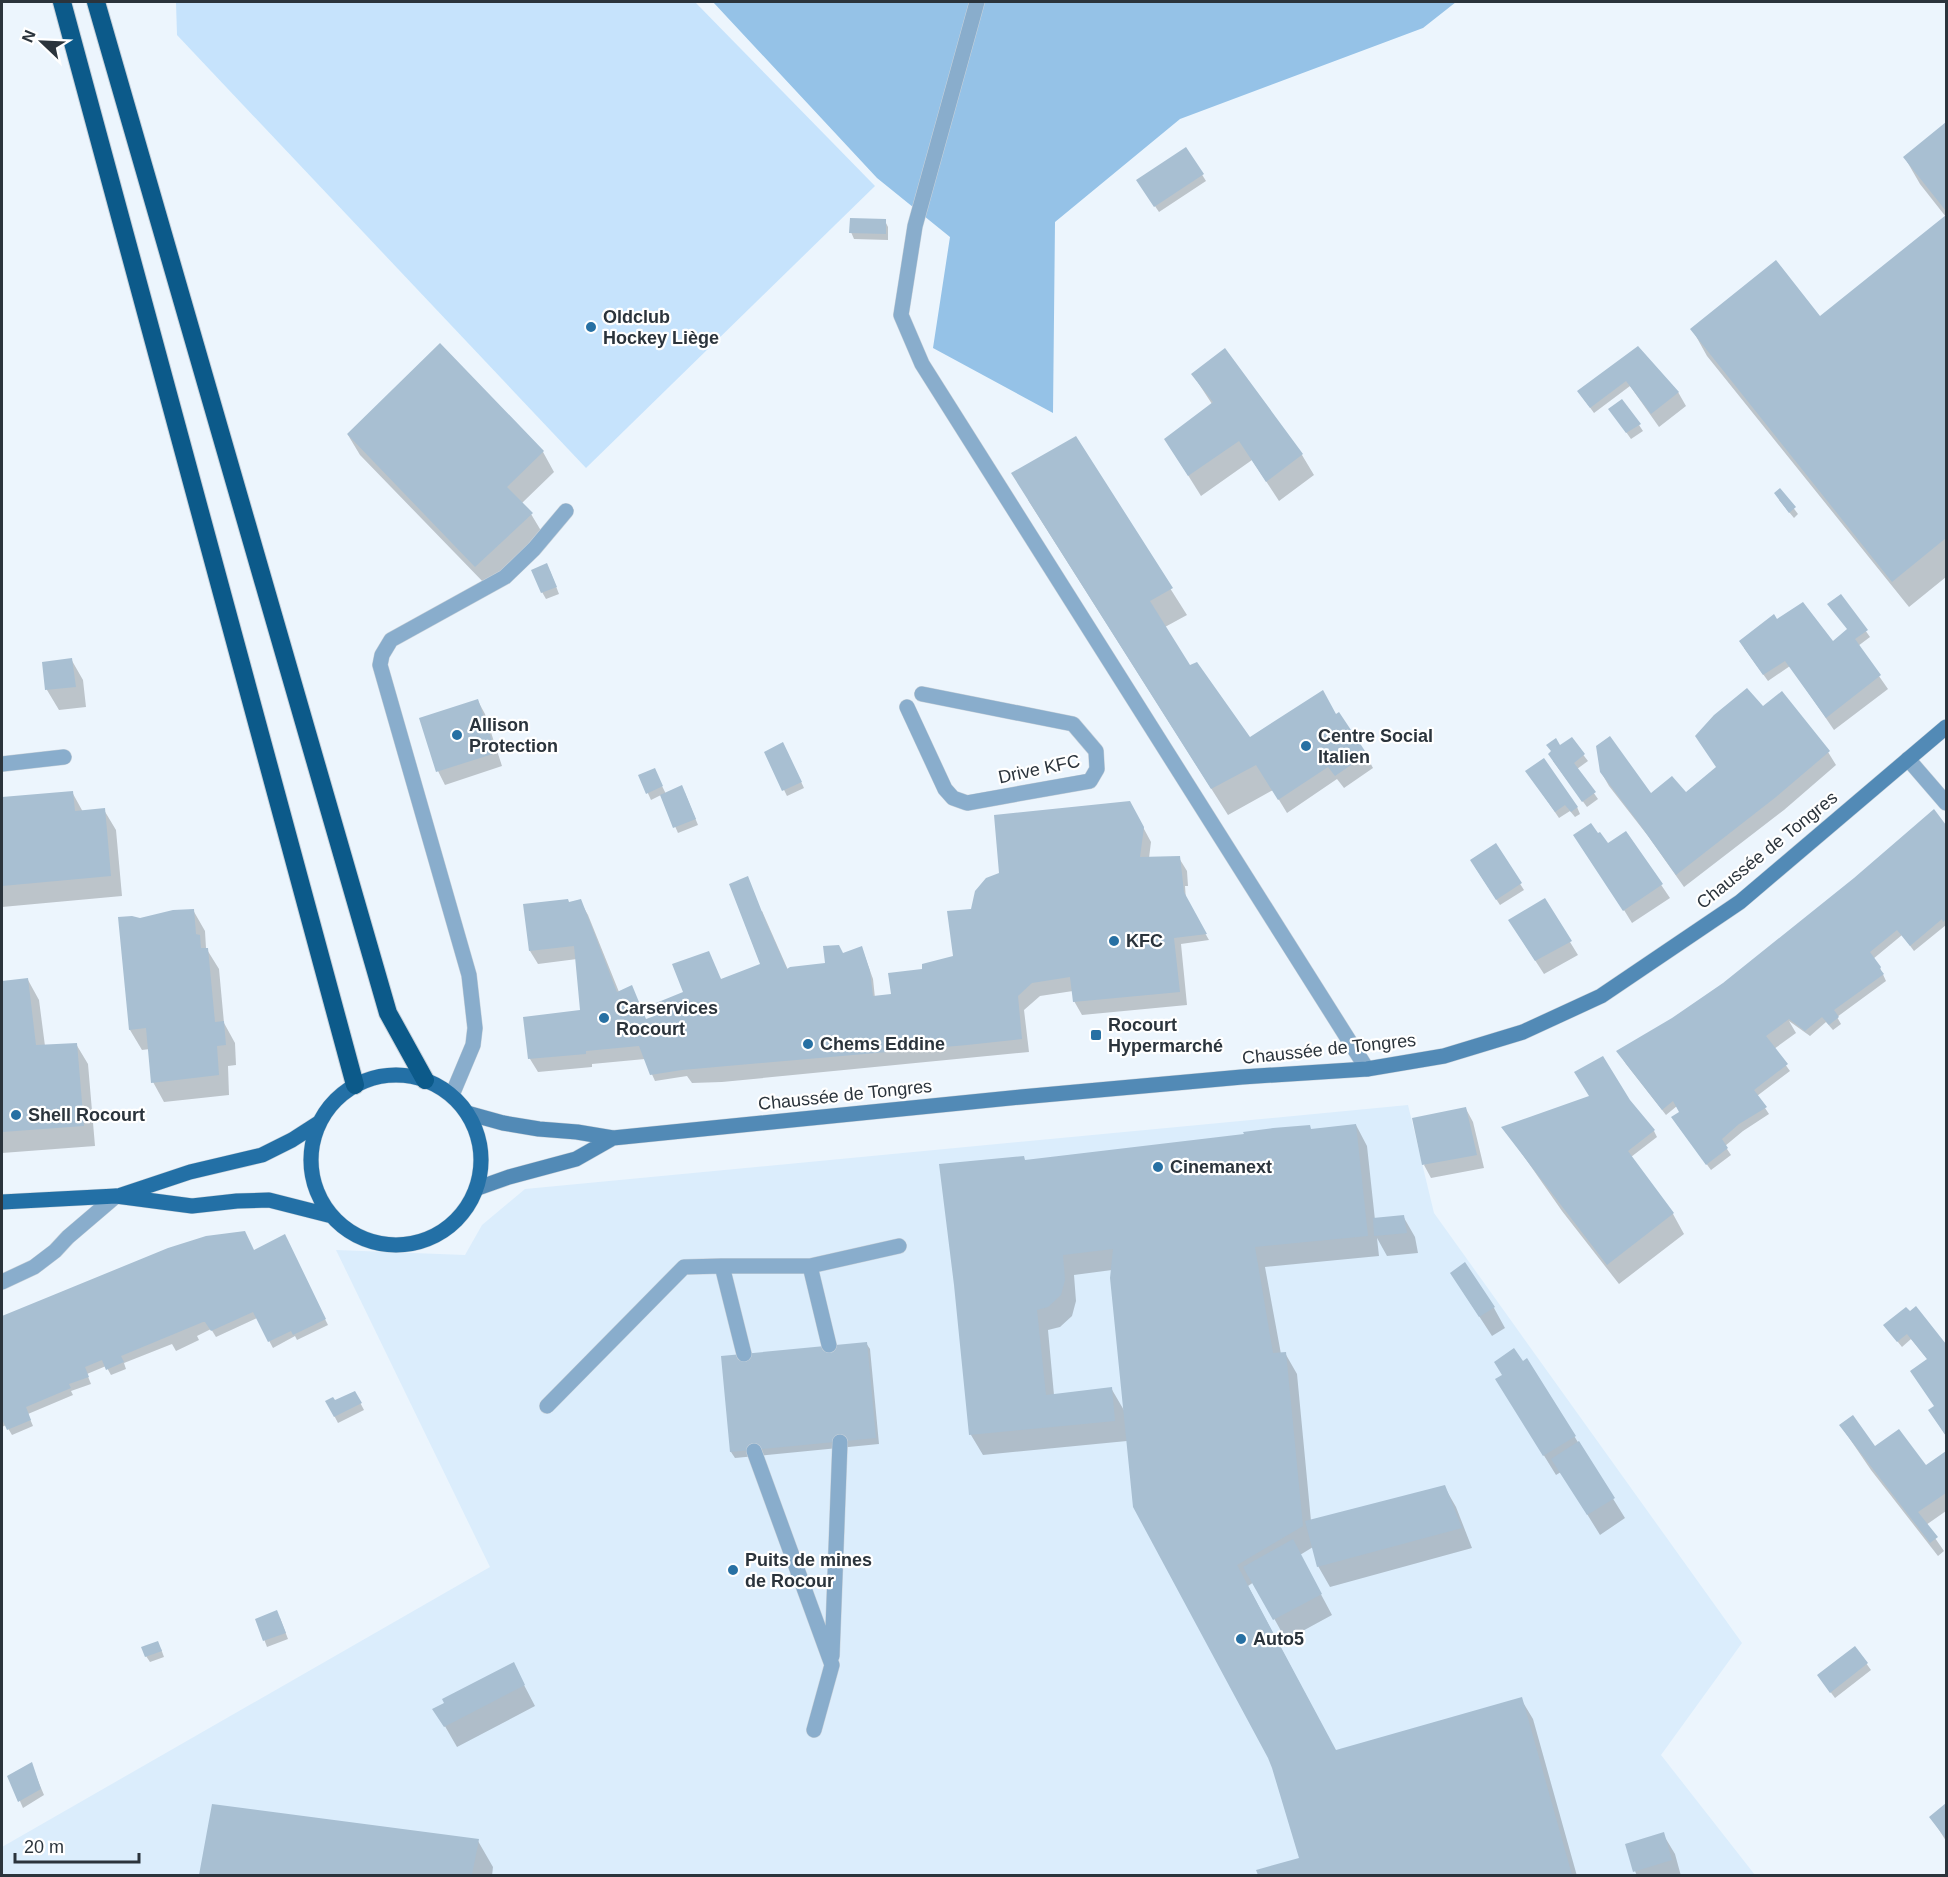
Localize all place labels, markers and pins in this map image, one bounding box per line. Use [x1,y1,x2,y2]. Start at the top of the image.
place label: Oldclub Hockey Liège [603,307,719,348]
marker: Oldclub Hockey Liège [584,320,598,334]
place label: Allison Protection [469,715,558,756]
place label: Centre Social Italien [1318,726,1433,767]
marker: Allison Protection [450,728,464,742]
marker: Centre Social Italien [1299,739,1313,753]
place label: KFC [1126,931,1163,951]
marker: KFC [1107,934,1121,948]
place label: Carservices Rocourt [616,998,718,1039]
marker: Carservices Rocourt [597,1011,611,1025]
place label: Rocourt Hypermarché [1108,1015,1223,1056]
marker: Rocourt Hypermarché [1089,1028,1103,1042]
place label: Chems Eddine [820,1034,945,1054]
marker: Chems Eddine [801,1037,815,1051]
place label: Shell Rocourt [28,1105,145,1125]
marker: Shell Rocourt [9,1108,23,1122]
place label: Cinemanext [1170,1157,1272,1177]
marker: Cinemanext [1151,1160,1165,1174]
place label: Puits de mines de Rocour [745,1550,872,1591]
marker: Puits de mines de Rocour [726,1563,740,1577]
place label: Auto5 [1253,1629,1304,1649]
marker: Auto5 [1234,1632,1248,1646]

